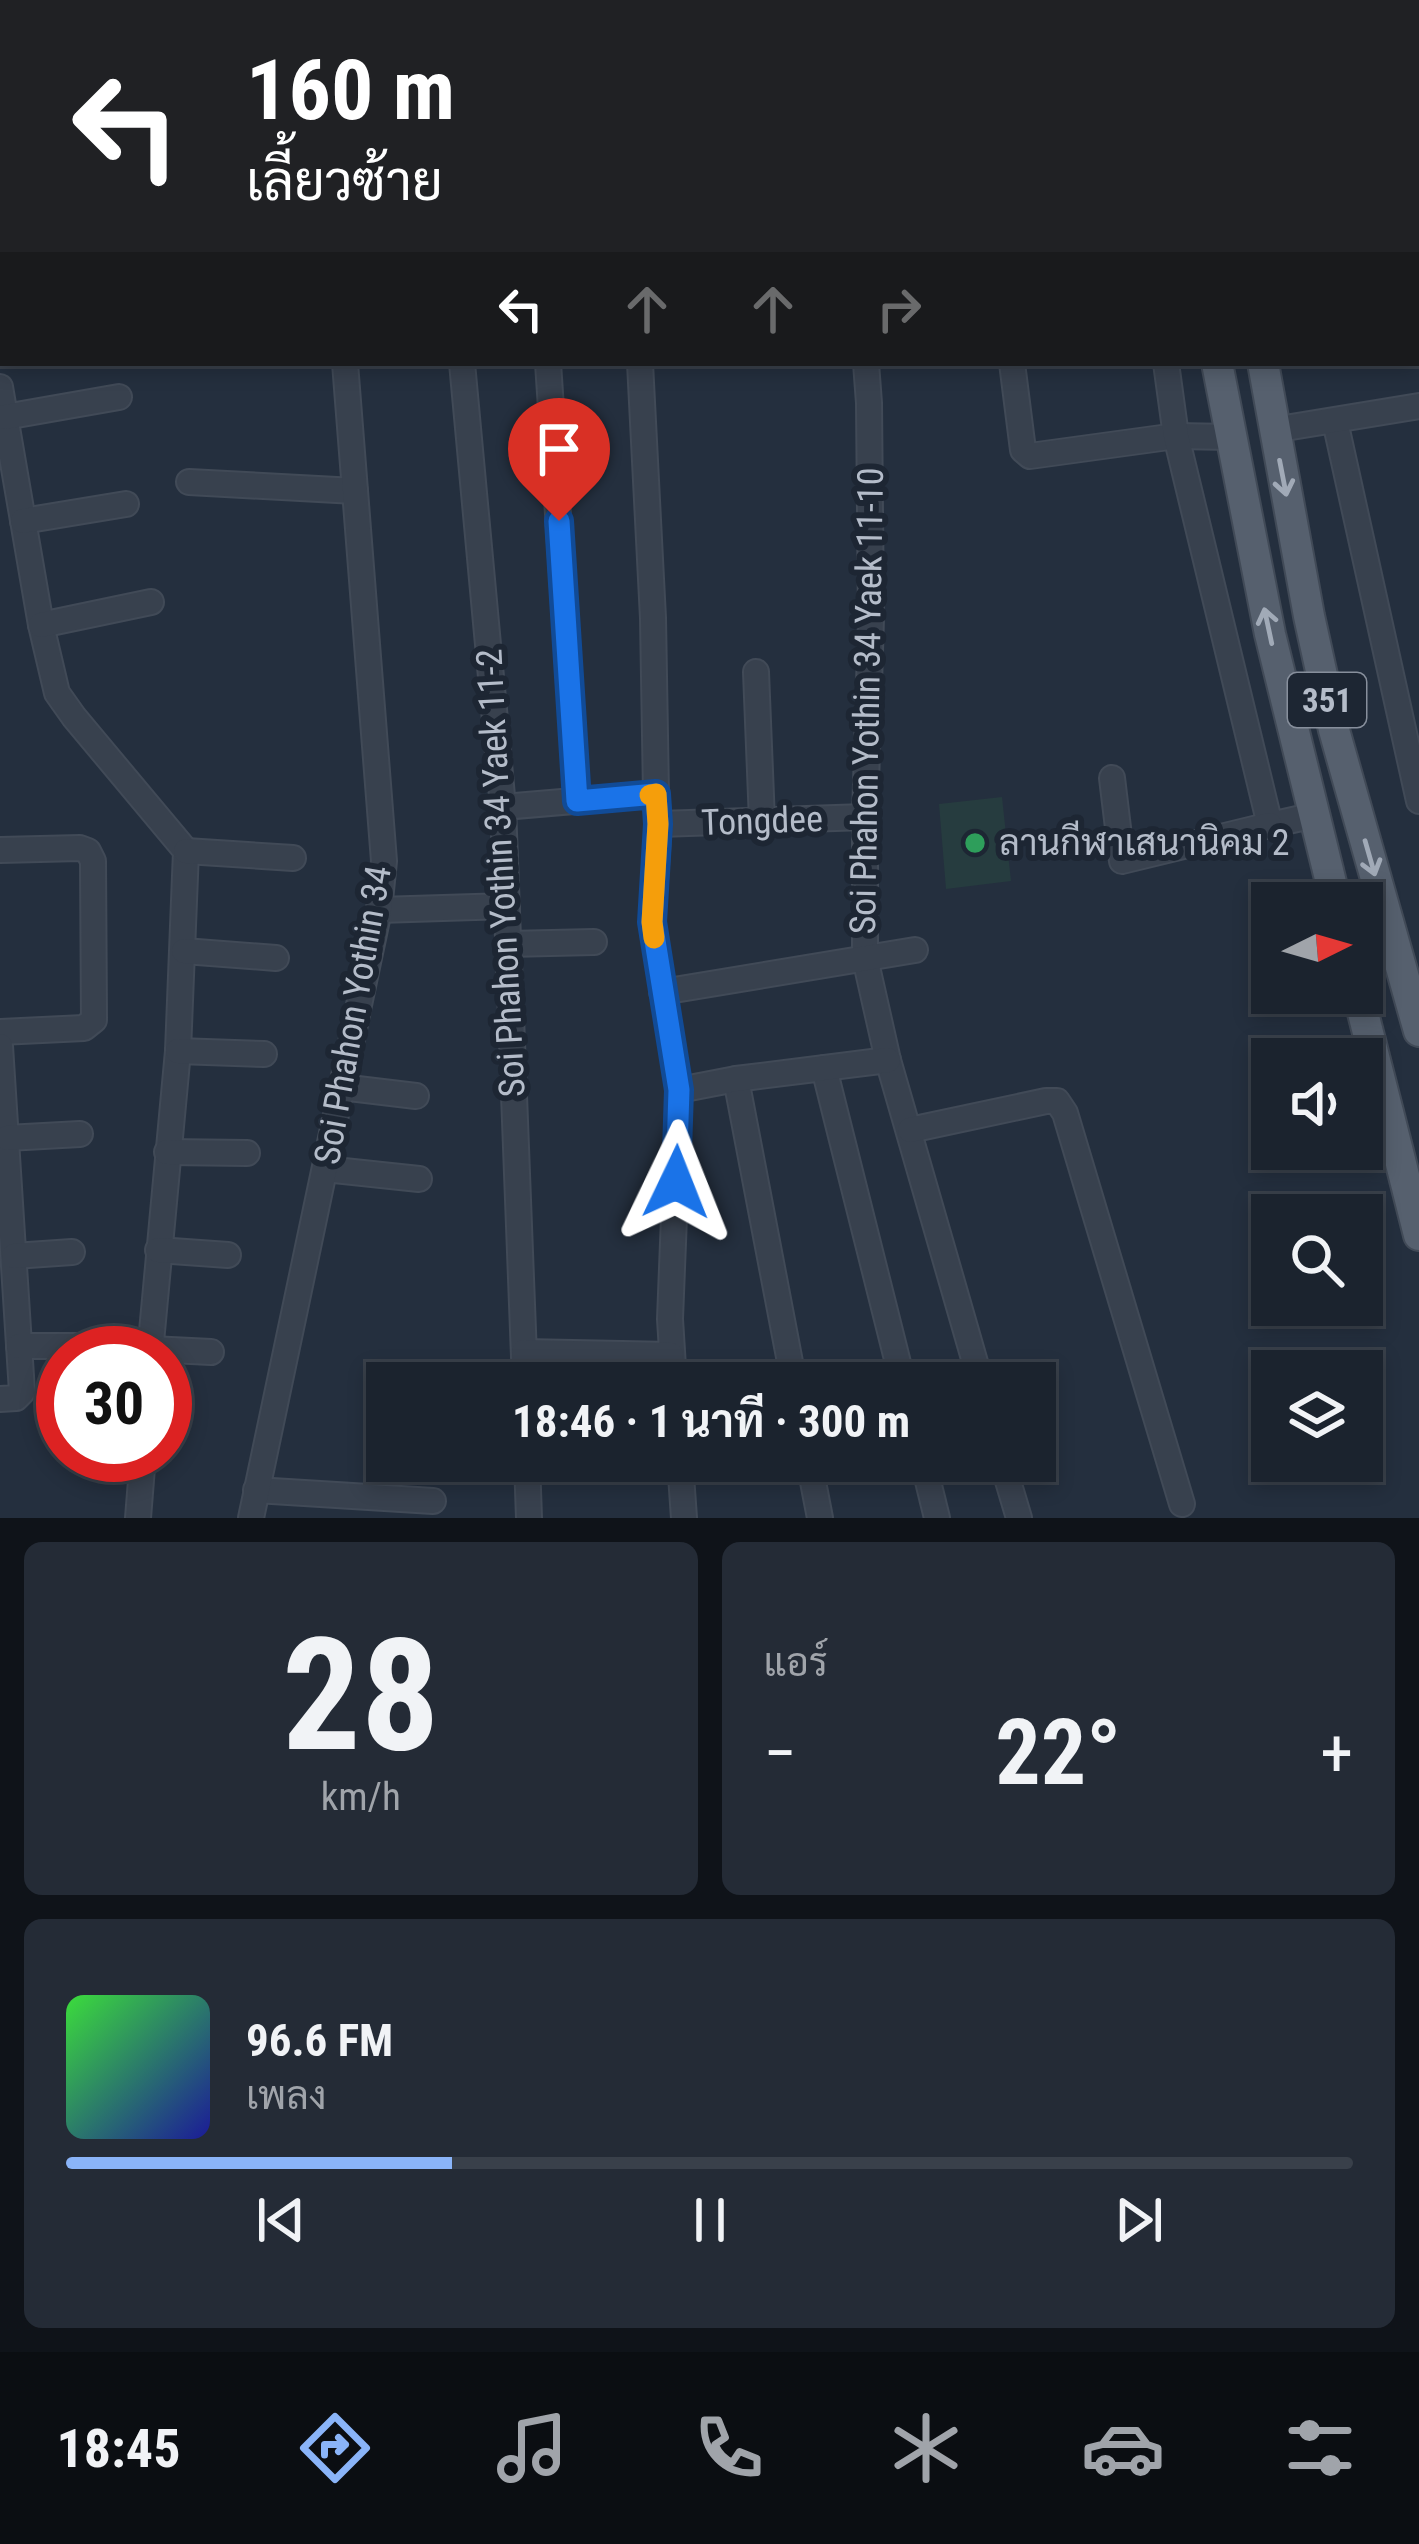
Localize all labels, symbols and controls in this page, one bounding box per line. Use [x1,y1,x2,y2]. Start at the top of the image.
text: 160 m [246,41,455,140]
icon: left [48,48,204,204]
text: เลี้ยวซ้าย [246,150,443,213]
icon: left [488,276,554,342]
icon: ahead [614,276,680,342]
icon: ahead [740,276,806,342]
icon: right [866,276,932,342]
pin [508,398,610,521]
icon: arrive [526,416,592,482]
one-way arrow [1273,458,1295,497]
street label: Soi Phahon Yothin 34 Yaek 11-10 [842,467,892,935]
one-way arrow [1256,608,1279,646]
street label: Soi Phahon Yothin 34 Yaek 11-2 [468,648,534,1098]
road number: 351 [1288,673,1366,727]
street label: Tongdee [700,798,824,844]
place label: ลานกีฬาเสนานิคม 2 [999,820,1290,864]
marker: ลานกีฬาเสนานิคม 2 [962,830,988,856]
one-way arrow [1361,838,1383,876]
street label: Soi Phahon Yothin 34 [306,862,400,1168]
north arrow [1251,882,1383,1014]
map controls [1251,882,1383,1482]
button: sound [1251,1038,1383,1170]
position arrow [613,1119,739,1245]
button: search [1251,1194,1383,1326]
speed limit sign: 30 [36,1326,192,1482]
button: layers [1251,1350,1383,1482]
text: 18:46 · 1 นาที · 300 m [512,1395,910,1448]
text: 28 [282,1604,440,1787]
text: แอร์ [764,1640,828,1686]
text: 22° [995,1701,1121,1806]
text: − [764,1715,797,1792]
text: + [1320,1715,1353,1792]
text: km/h [321,1774,401,1820]
text: 96.6 FM [246,2014,393,2067]
text: เพลง [246,2073,327,2119]
icon: previous [248,2187,314,2253]
icon: pause [677,2187,743,2253]
icon: next [1106,2187,1172,2253]
icon: directions [293,2406,377,2490]
icon: music [490,2406,574,2490]
icon: phone [687,2406,771,2490]
icon: climate [884,2406,968,2490]
icon: car [1081,2406,1165,2490]
icon: filters [1278,2406,1362,2490]
text: 18:45 [57,2417,180,2480]

